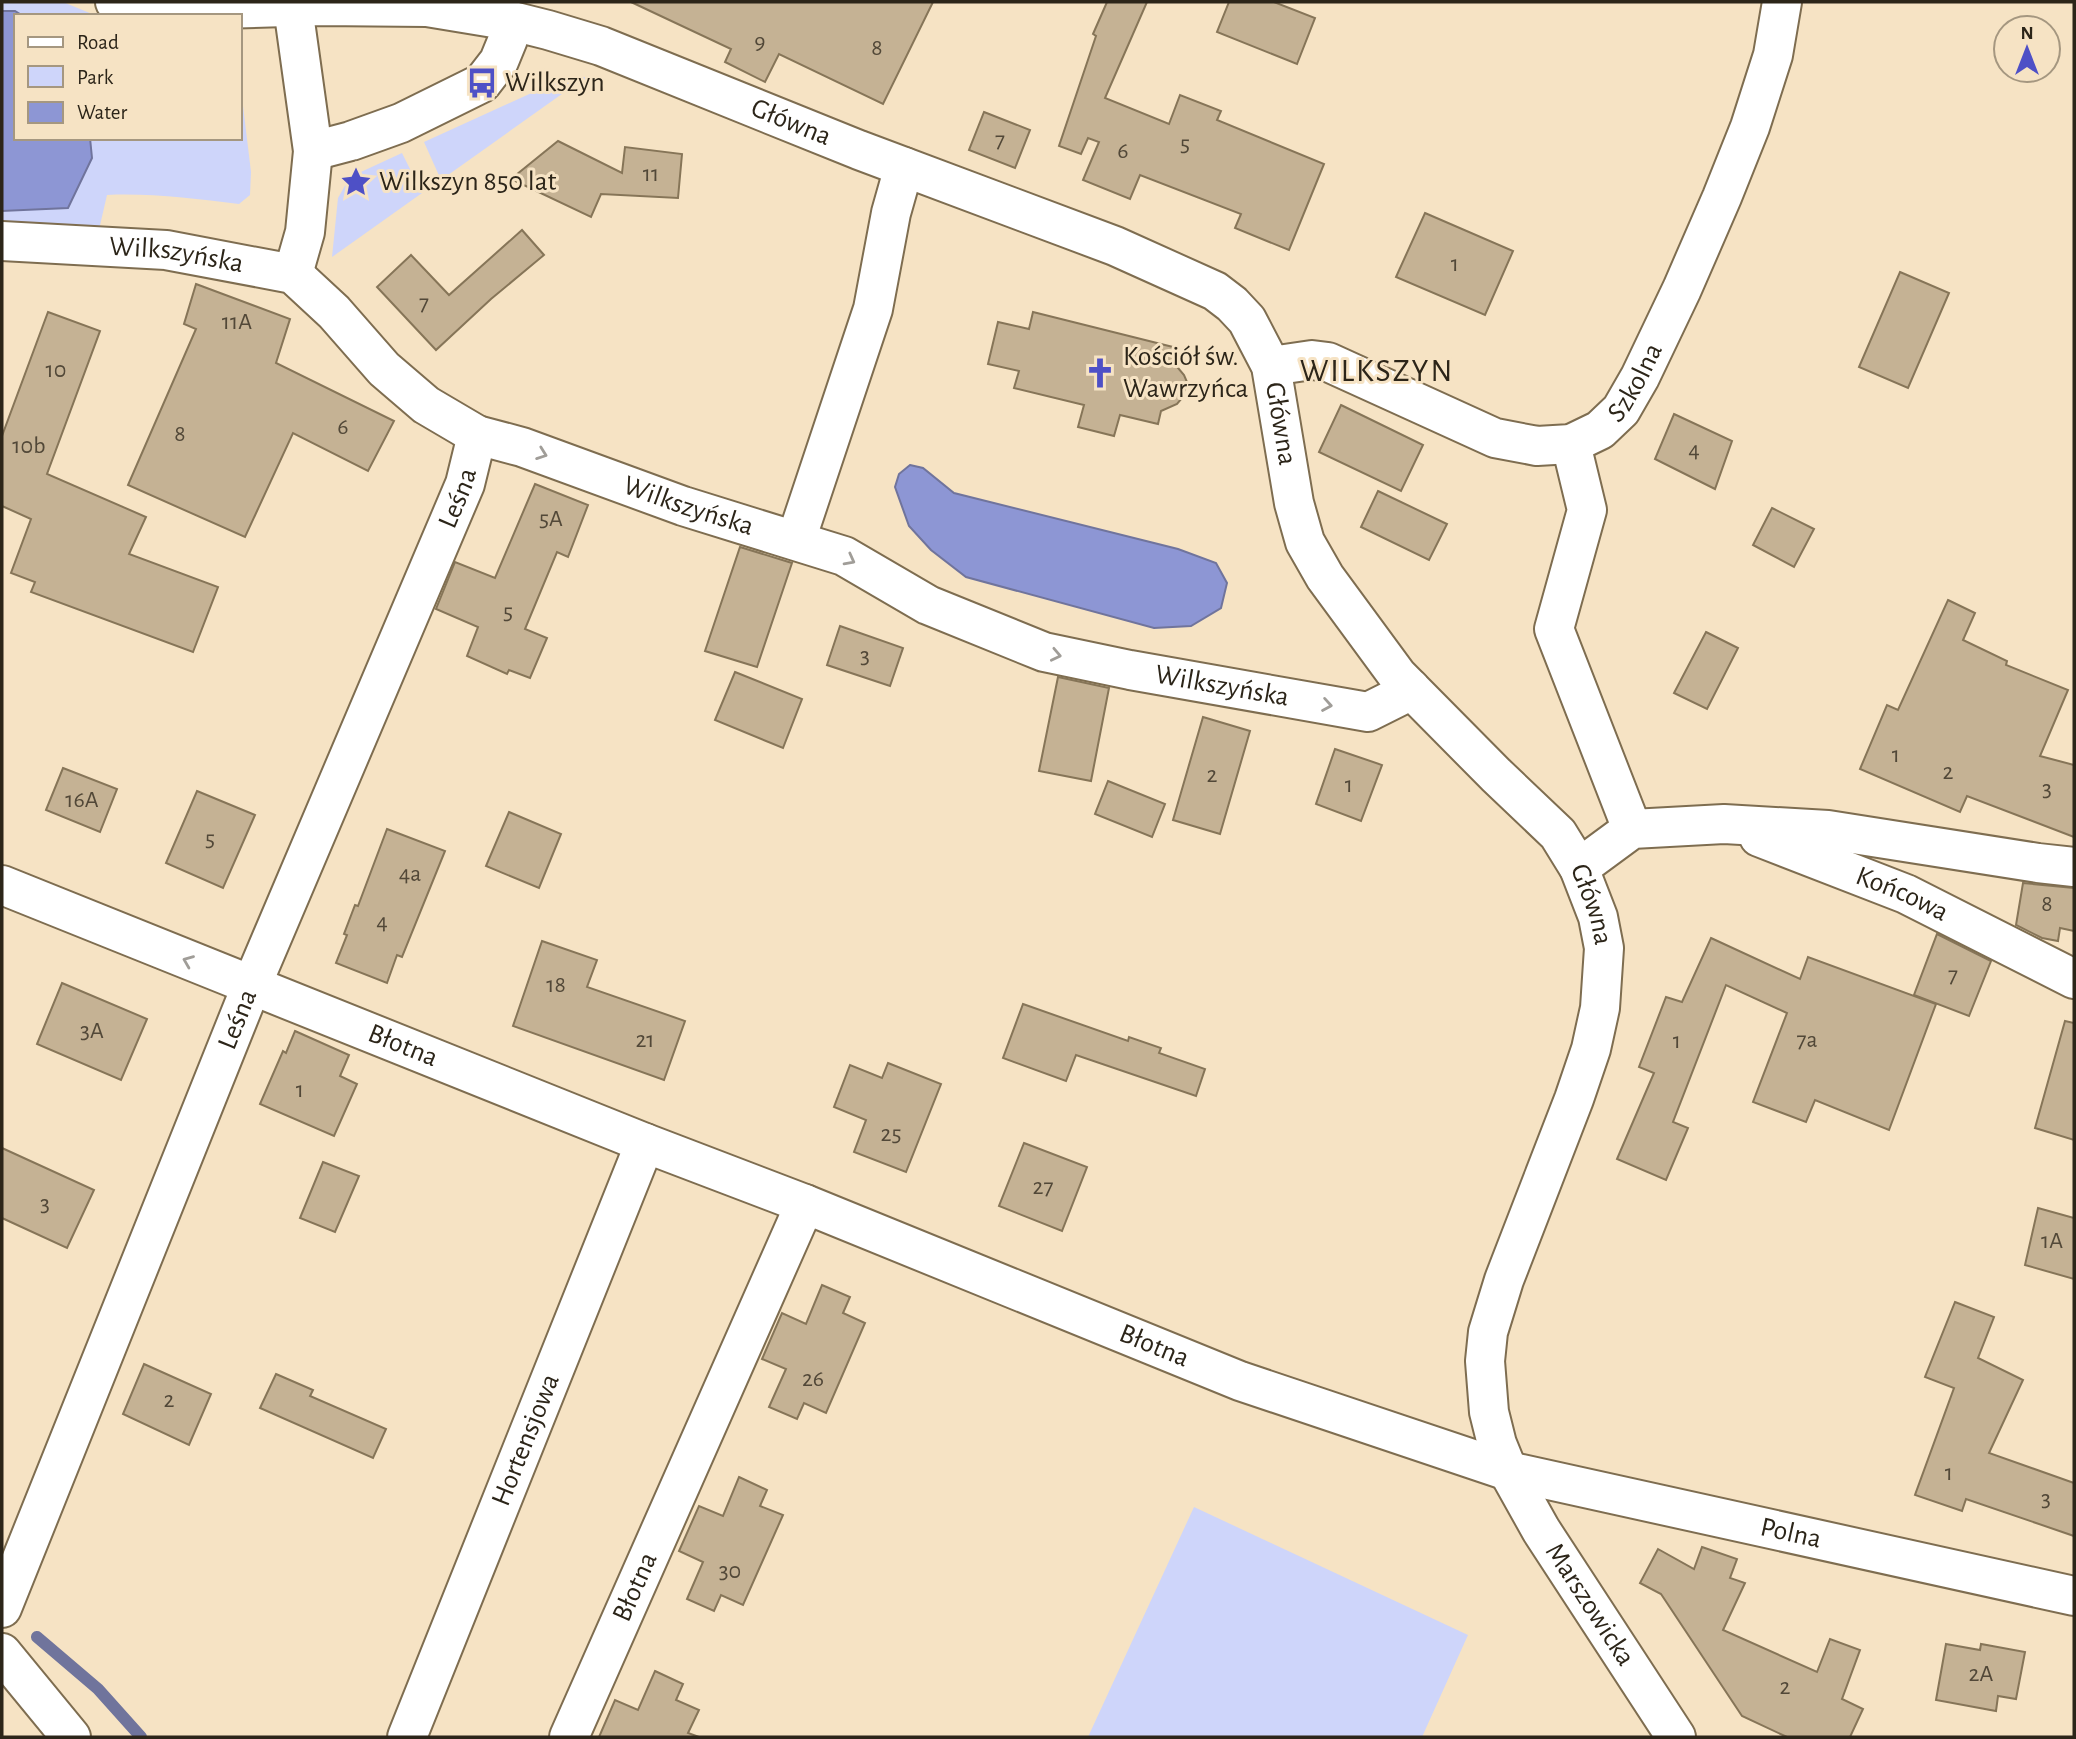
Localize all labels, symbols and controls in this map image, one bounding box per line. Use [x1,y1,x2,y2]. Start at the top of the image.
legend [14,14,242,140]
north arrow [1992,14,2062,84]
text: N [2020,24,2034,43]
house number: 9 [754,30,766,54]
text: Road [77,32,119,53]
house number: 8 [871,36,883,60]
bus stop icon: Wilkszyn [465,66,499,100]
text: Park [77,67,114,88]
place label: Wilkszyn [505,69,605,97]
street label: Główna [747,94,835,151]
text: Water [77,102,127,123]
house number: 7 [995,128,1005,152]
house number: 5 [1180,132,1190,156]
house number: 6 [1117,139,1129,163]
house number: 11 [643,162,659,186]
place icon: Wilkszyn 850 lat [339,165,373,199]
place label: Wilkszyn 850 lat [379,168,557,196]
street label: Wilkszyńska [108,233,246,278]
house number: 1 [1451,252,1459,276]
house number: 7 [419,291,429,315]
house number: 11A [222,310,252,334]
street label: Szkolna [1603,339,1668,428]
place label: Kościół św. Wawrzyńca [1123,343,1248,403]
district label: WILKSZYN [1300,355,1454,387]
church icon: Kościół św. Wawrzyńca [1083,356,1117,390]
house number: 10 [46,358,66,382]
street label: Główna [1260,380,1301,467]
house number: 6 [337,415,349,439]
house number: 8 [174,422,186,446]
house number: 10b [12,434,46,458]
house number: 4 [1688,438,1700,462]
one-way arrow [536,446,548,460]
street label: Leśna [434,466,482,532]
street label: Wilkszyńska [620,471,757,541]
house number: 5A [539,507,563,531]
one-way arrow [843,551,855,565]
house number: 5 [503,600,513,624]
house number: 3 [860,644,870,668]
one-way arrow [1050,646,1062,661]
street label: Wilkszyńska [1153,661,1291,712]
one-way arrow [1321,697,1333,712]
house number: 1 [1892,743,1900,767]
house number: 2 [1943,760,1954,784]
house number: 2 [1207,763,1218,787]
house number: 1 [1345,773,1353,797]
house number: 3 [2042,777,2052,801]
house number: 16A [65,788,99,812]
house number: 5 [205,827,215,851]
street label: Główna [1565,860,1617,947]
house number: 4a [399,862,421,886]
street label: Końcowa [1852,862,1953,927]
house number: 8 [2041,892,2053,916]
house number: 4 [376,910,388,934]
one-way arrow [183,955,195,969]
house number: 7 [1948,963,1958,987]
house number: 18 [546,973,566,997]
street label: Leśna [213,986,262,1054]
house number: 3A [80,1019,104,1043]
street label: Błotna [364,1019,442,1072]
house number: 21 [635,1028,655,1052]
house number: 7a [1796,1028,1818,1052]
house number: 1 [1673,1029,1681,1053]
house number: 1 [296,1078,304,1102]
house number: 25 [881,1122,901,1146]
house number: 27 [1033,1175,1053,1199]
house number: 3 [40,1192,50,1216]
house number: 1A [2041,1229,2063,1253]
street label: Błotna [1115,1319,1193,1373]
house number: 26 [802,1367,824,1391]
street label: Hortensjowa [487,1370,565,1510]
house number: 2 [164,1388,175,1412]
house number: 1 [1945,1461,1953,1485]
house number: 3 [2041,1487,2051,1511]
street label: Polna [1758,1513,1824,1554]
street label: Marszowicka [1540,1538,1640,1671]
street label: Błotna [608,1548,663,1626]
house number: 30 [719,1559,741,1583]
house number: 2A [1969,1662,1994,1686]
house number: 2 [1780,1675,1791,1699]

